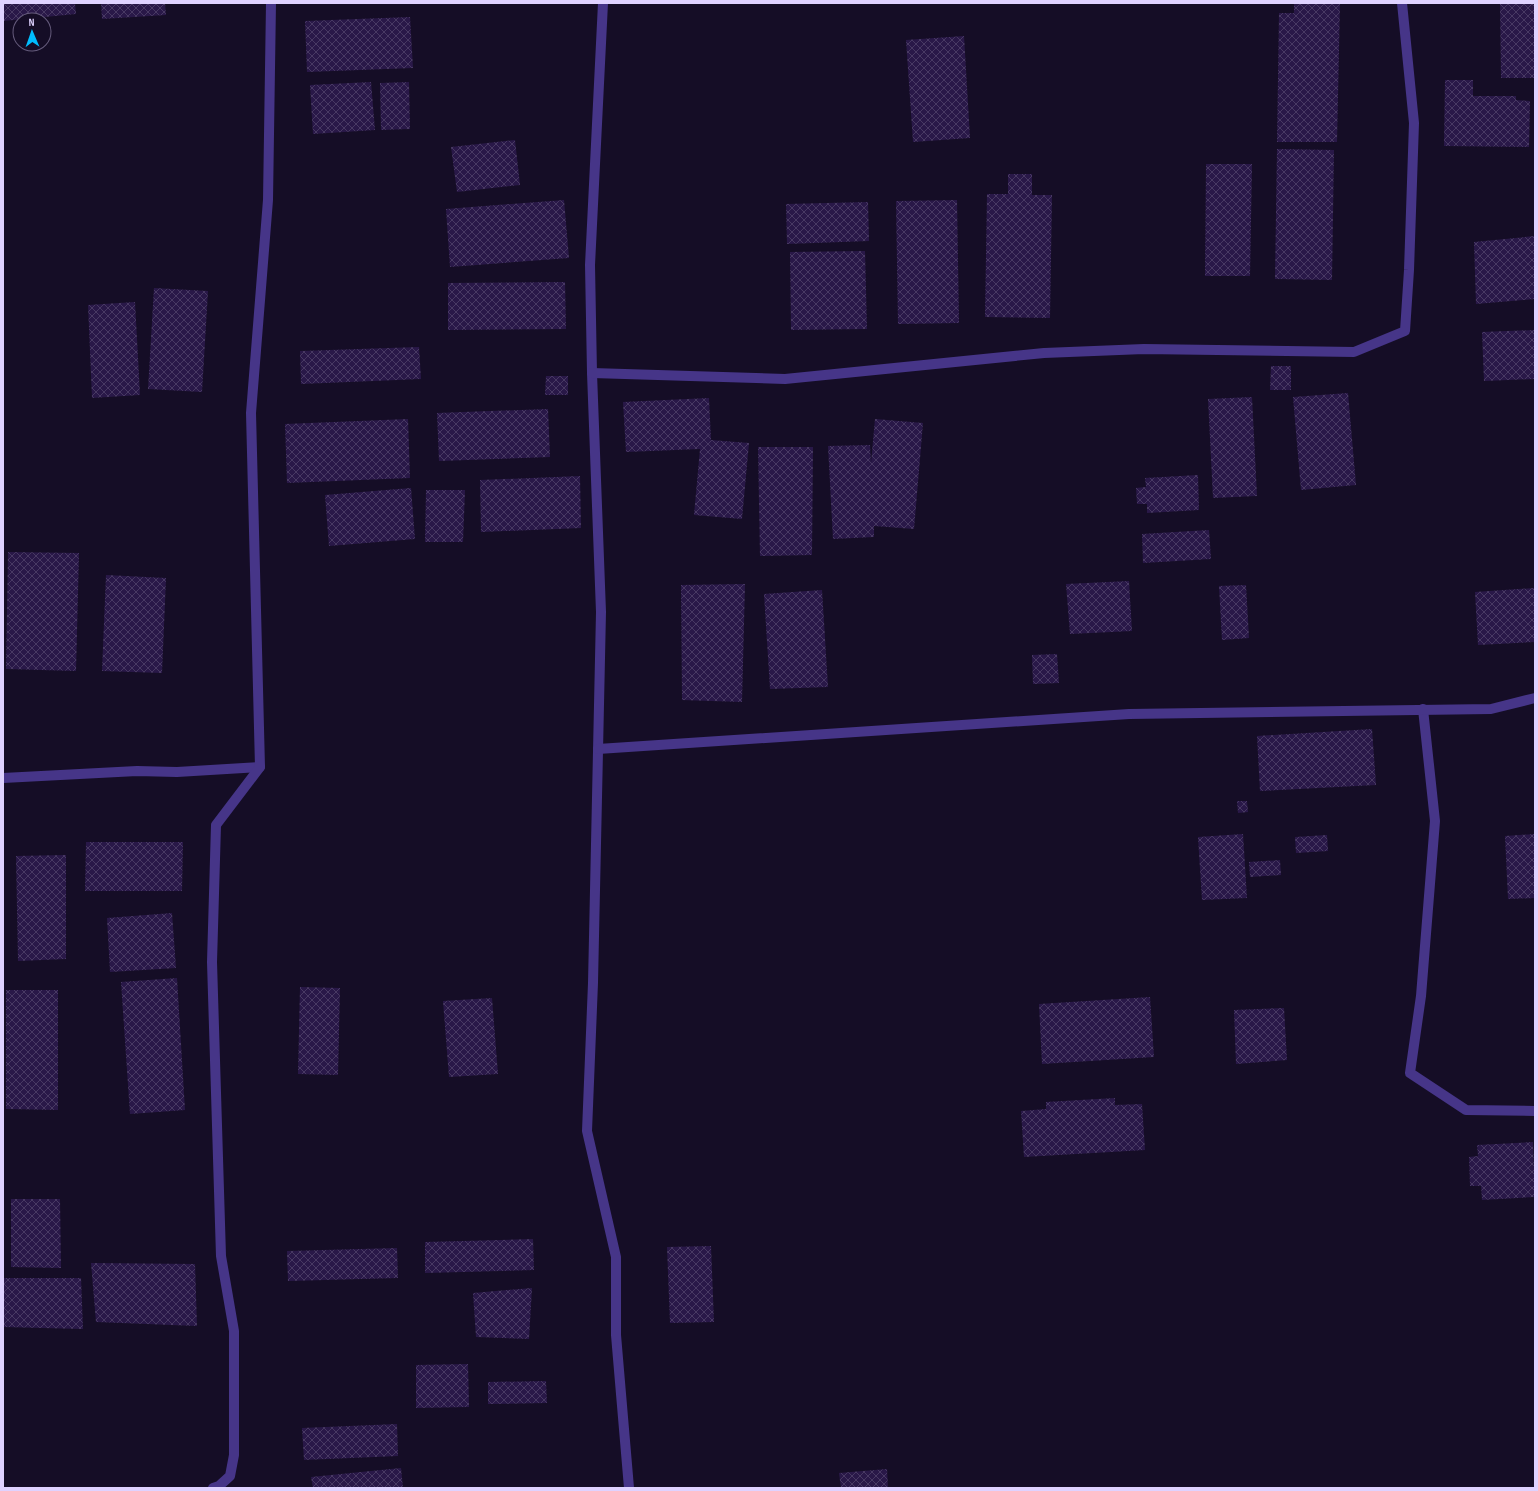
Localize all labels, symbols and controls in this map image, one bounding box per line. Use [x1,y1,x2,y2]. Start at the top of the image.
north arrow [12,12,52,52]
text: N [29,16,35,29]

